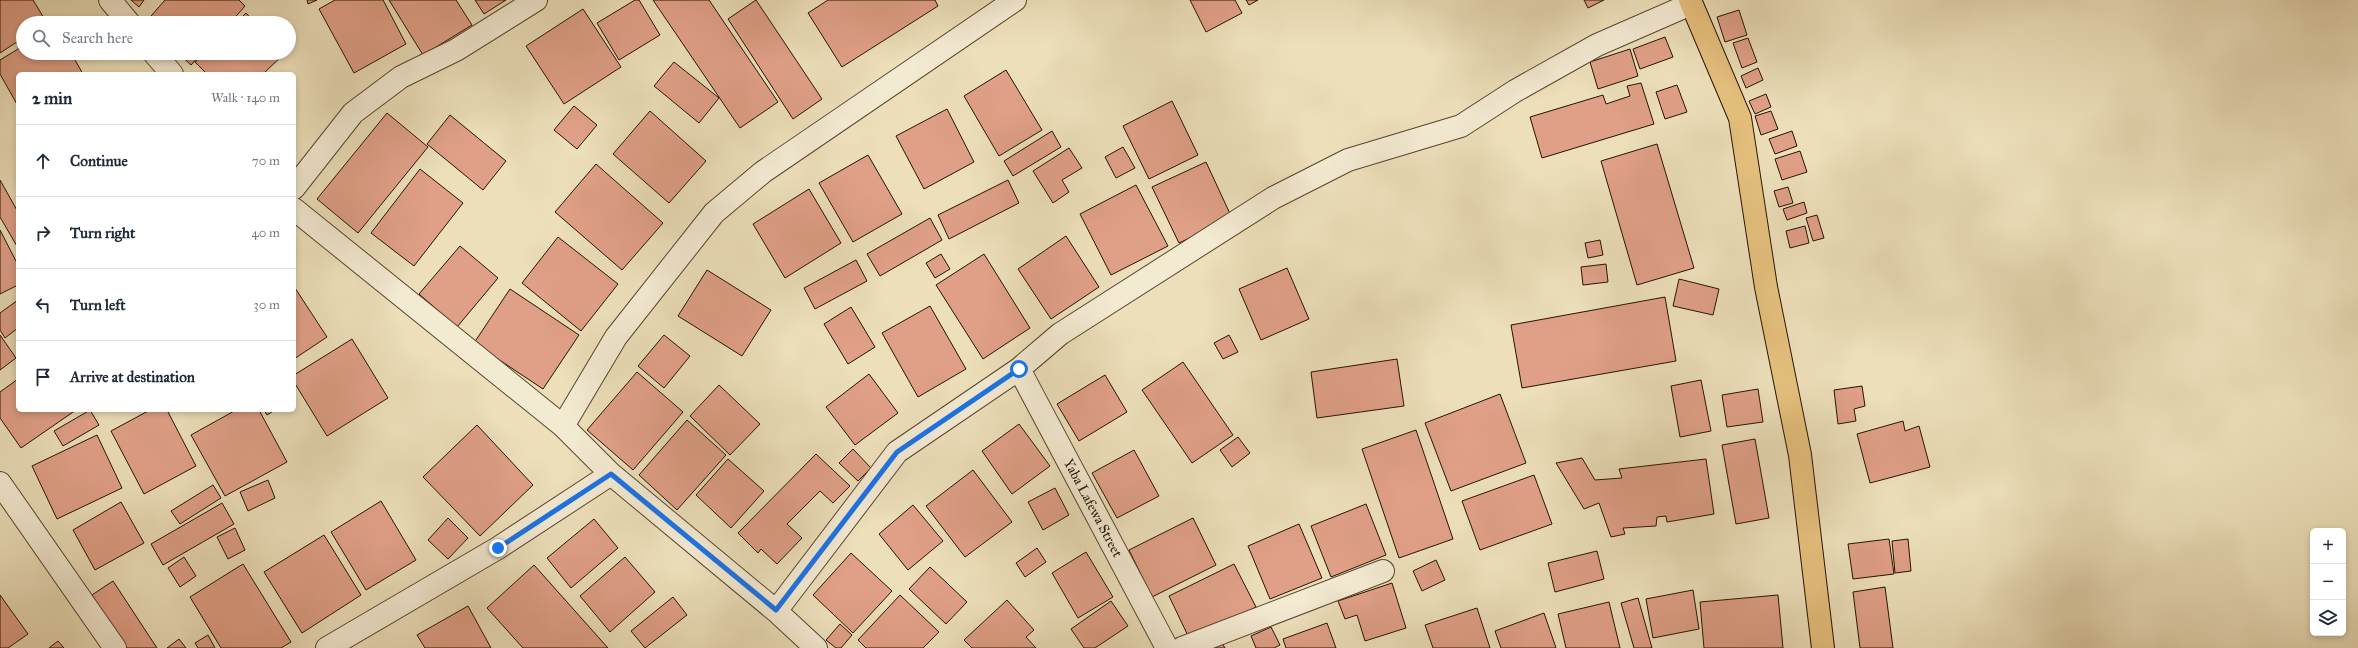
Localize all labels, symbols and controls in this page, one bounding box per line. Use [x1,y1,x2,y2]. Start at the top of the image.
search box [16,16,296,60]
icon: search [30,27,52,49]
text: Search here [62,29,133,47]
text: 2 min [32,88,72,109]
text: Walk · 140 m [211,90,280,106]
icon: ahead [32,150,54,172]
text: Continue [70,152,128,170]
text: 70 m [252,153,280,169]
icon: right [32,222,54,244]
text: Turn right [70,224,135,242]
text: 40 m [251,225,280,241]
icon: left [32,294,54,316]
text: Turn left [70,296,126,314]
text: 30 m [254,297,280,313]
route start [1010,360,1028,378]
icon: arrive [32,366,54,388]
text: Arrive at destination [70,368,195,386]
street label: Yaba Lafewa Street [1060,456,1126,560]
map controls [2310,528,2346,636]
button: + [2310,528,2346,564]
route end [489,539,507,557]
button: − [2310,564,2346,600]
button: layers [2310,600,2346,636]

